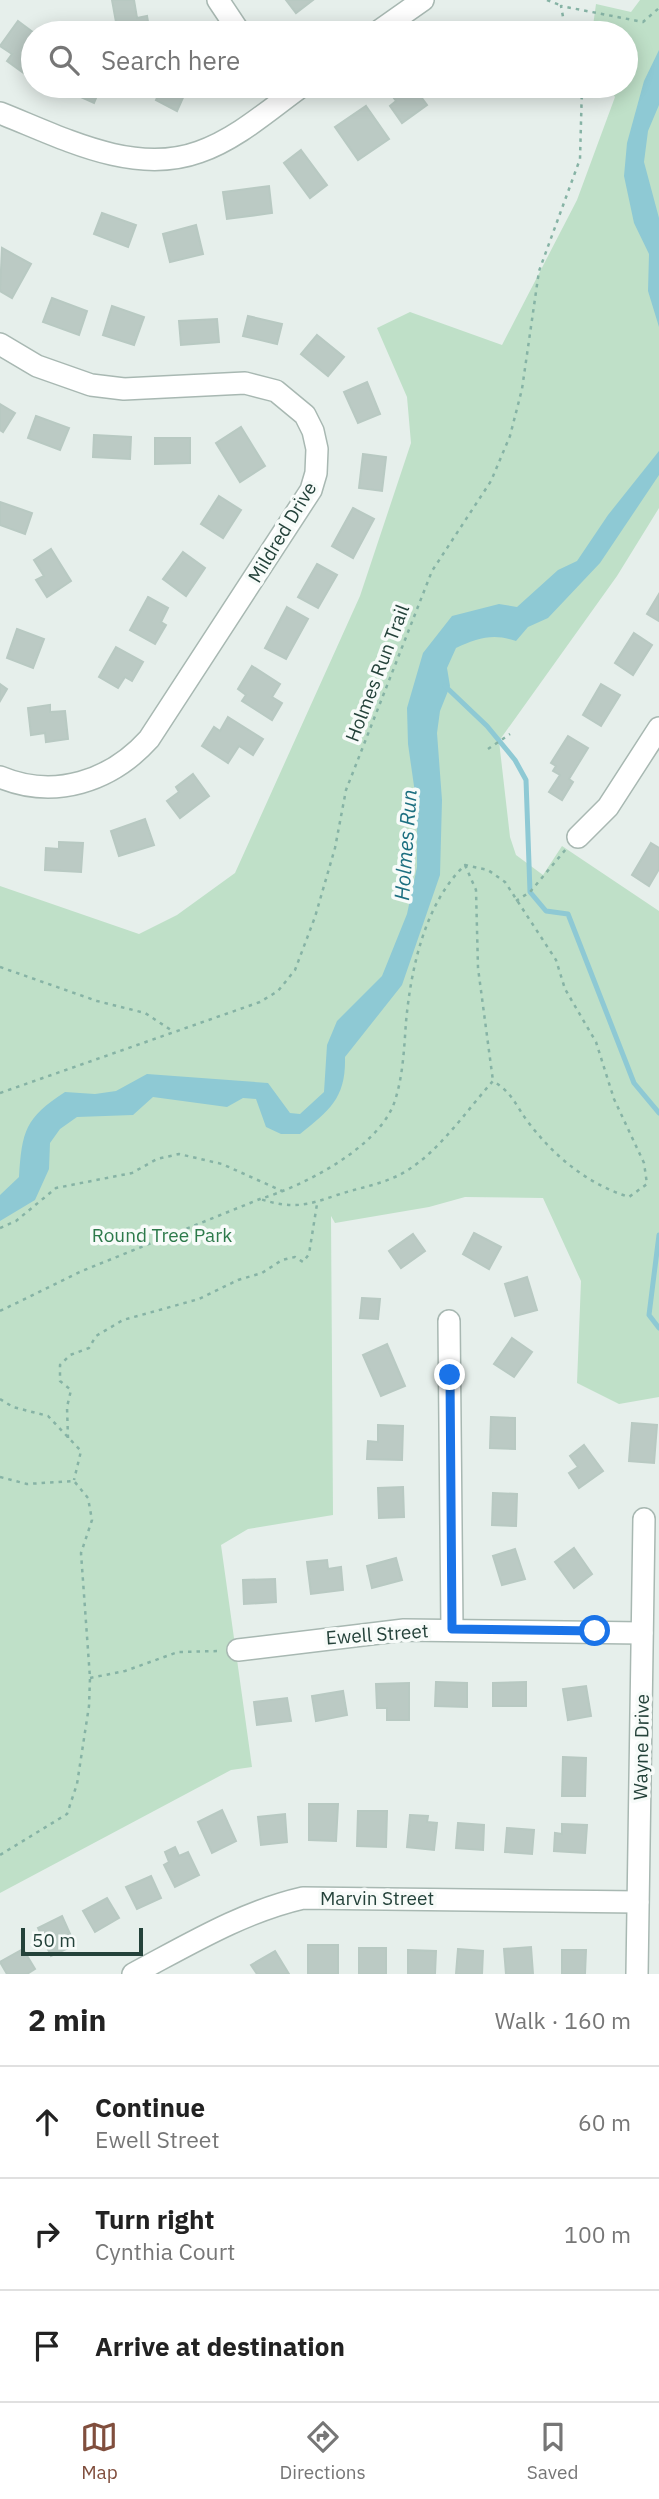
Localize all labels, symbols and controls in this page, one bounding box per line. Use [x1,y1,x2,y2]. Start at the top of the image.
search box [21,21,638,98]
icon: search [45,41,83,79]
text: Search here [101,43,240,77]
street label: Mildred Drive [243,477,321,587]
street label: Holmes Run Trail [340,601,414,745]
water label: Holmes Run [387,788,423,901]
park label: Round Tree Park [92,1223,232,1247]
route end [434,1359,465,1390]
route start [579,1615,610,1646]
street label: Ewell Street [325,1618,429,1650]
street label: Wayne Drive [628,1694,654,1800]
street label: Marvin Street [320,1886,434,1910]
scale bar [21,1925,144,1957]
text: 50 m [32,1928,76,1952]
text: 2 min [28,2000,106,2039]
text: Walk · 160 m [495,2005,631,2035]
text: Continue [95,2090,205,2124]
icon: ahead [28,2103,66,2141]
text: 60 m [578,2107,631,2137]
text: Ewell Street [95,2124,220,2154]
text: Turn right [95,2202,214,2236]
icon: right [28,2215,66,2253]
text: 100 m [564,2219,631,2249]
text: Cynthia Court [95,2236,235,2266]
icon: arrive [28,2327,66,2365]
text: Arrive at destination [95,2329,345,2363]
tab: Map [80,2418,118,2484]
tab: Directions [279,2418,366,2484]
tab: Saved [527,2418,579,2484]

